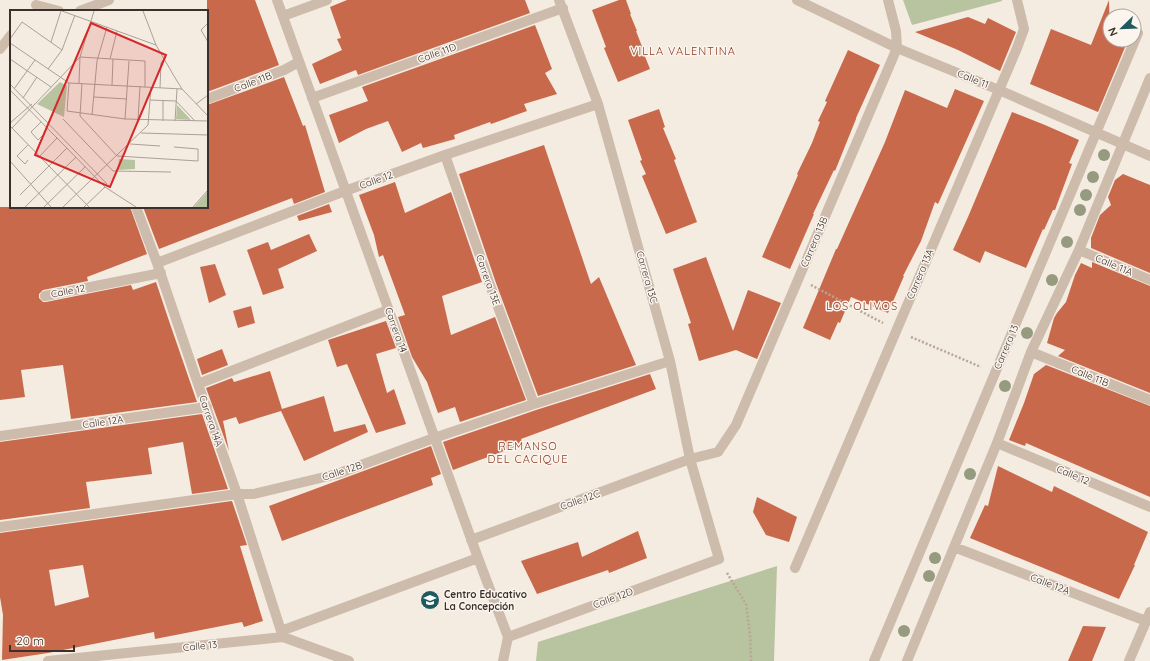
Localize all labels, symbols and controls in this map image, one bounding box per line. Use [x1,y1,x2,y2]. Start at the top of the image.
north arrow [1102,8,1142,48]
inset map [10,10,208,208]
text: N [1105,25,1121,38]
street label: Calle 11D [416,40,458,66]
district label: VILLA VALENTINA [630,44,736,58]
street label: Calle 11 [955,67,991,91]
street label: Calle 11B [232,69,274,95]
street label: Calle 12 [357,168,395,192]
street label: Carrera 13B [798,214,831,269]
street label: Carrera 13A [904,246,937,301]
street label: Carrera 13C [633,249,661,305]
street label: Calle 11A [1093,251,1135,279]
street label: Carrera 13E [473,253,503,307]
street label: Calle 12 [50,281,87,301]
district label: LOS OLIVOS [826,299,898,313]
street label: Carrera 14 [382,306,410,354]
street label: Carrera 13 [991,323,1021,371]
street label: Calle 11B [1069,363,1111,390]
street label: Carrera 14A [196,394,226,449]
street label: Calle 12A [82,413,125,431]
district label: REMANSO DEL CACIQUE [488,439,568,466]
street label: Calle 12B [320,458,364,484]
street label: Calle 12 [1054,462,1092,488]
street label: Calle 12C [558,487,602,513]
street label: Calle 12A [1028,571,1072,598]
street label: Calle 12D [591,585,635,611]
place label: Centro Educativo La Concepción [444,588,527,613]
school or university icon: Centro Educativo La Concepción [419,589,441,611]
scale bar [10,627,74,653]
text: 20 m [16,633,44,648]
street label: Calle 13 [182,638,218,654]

